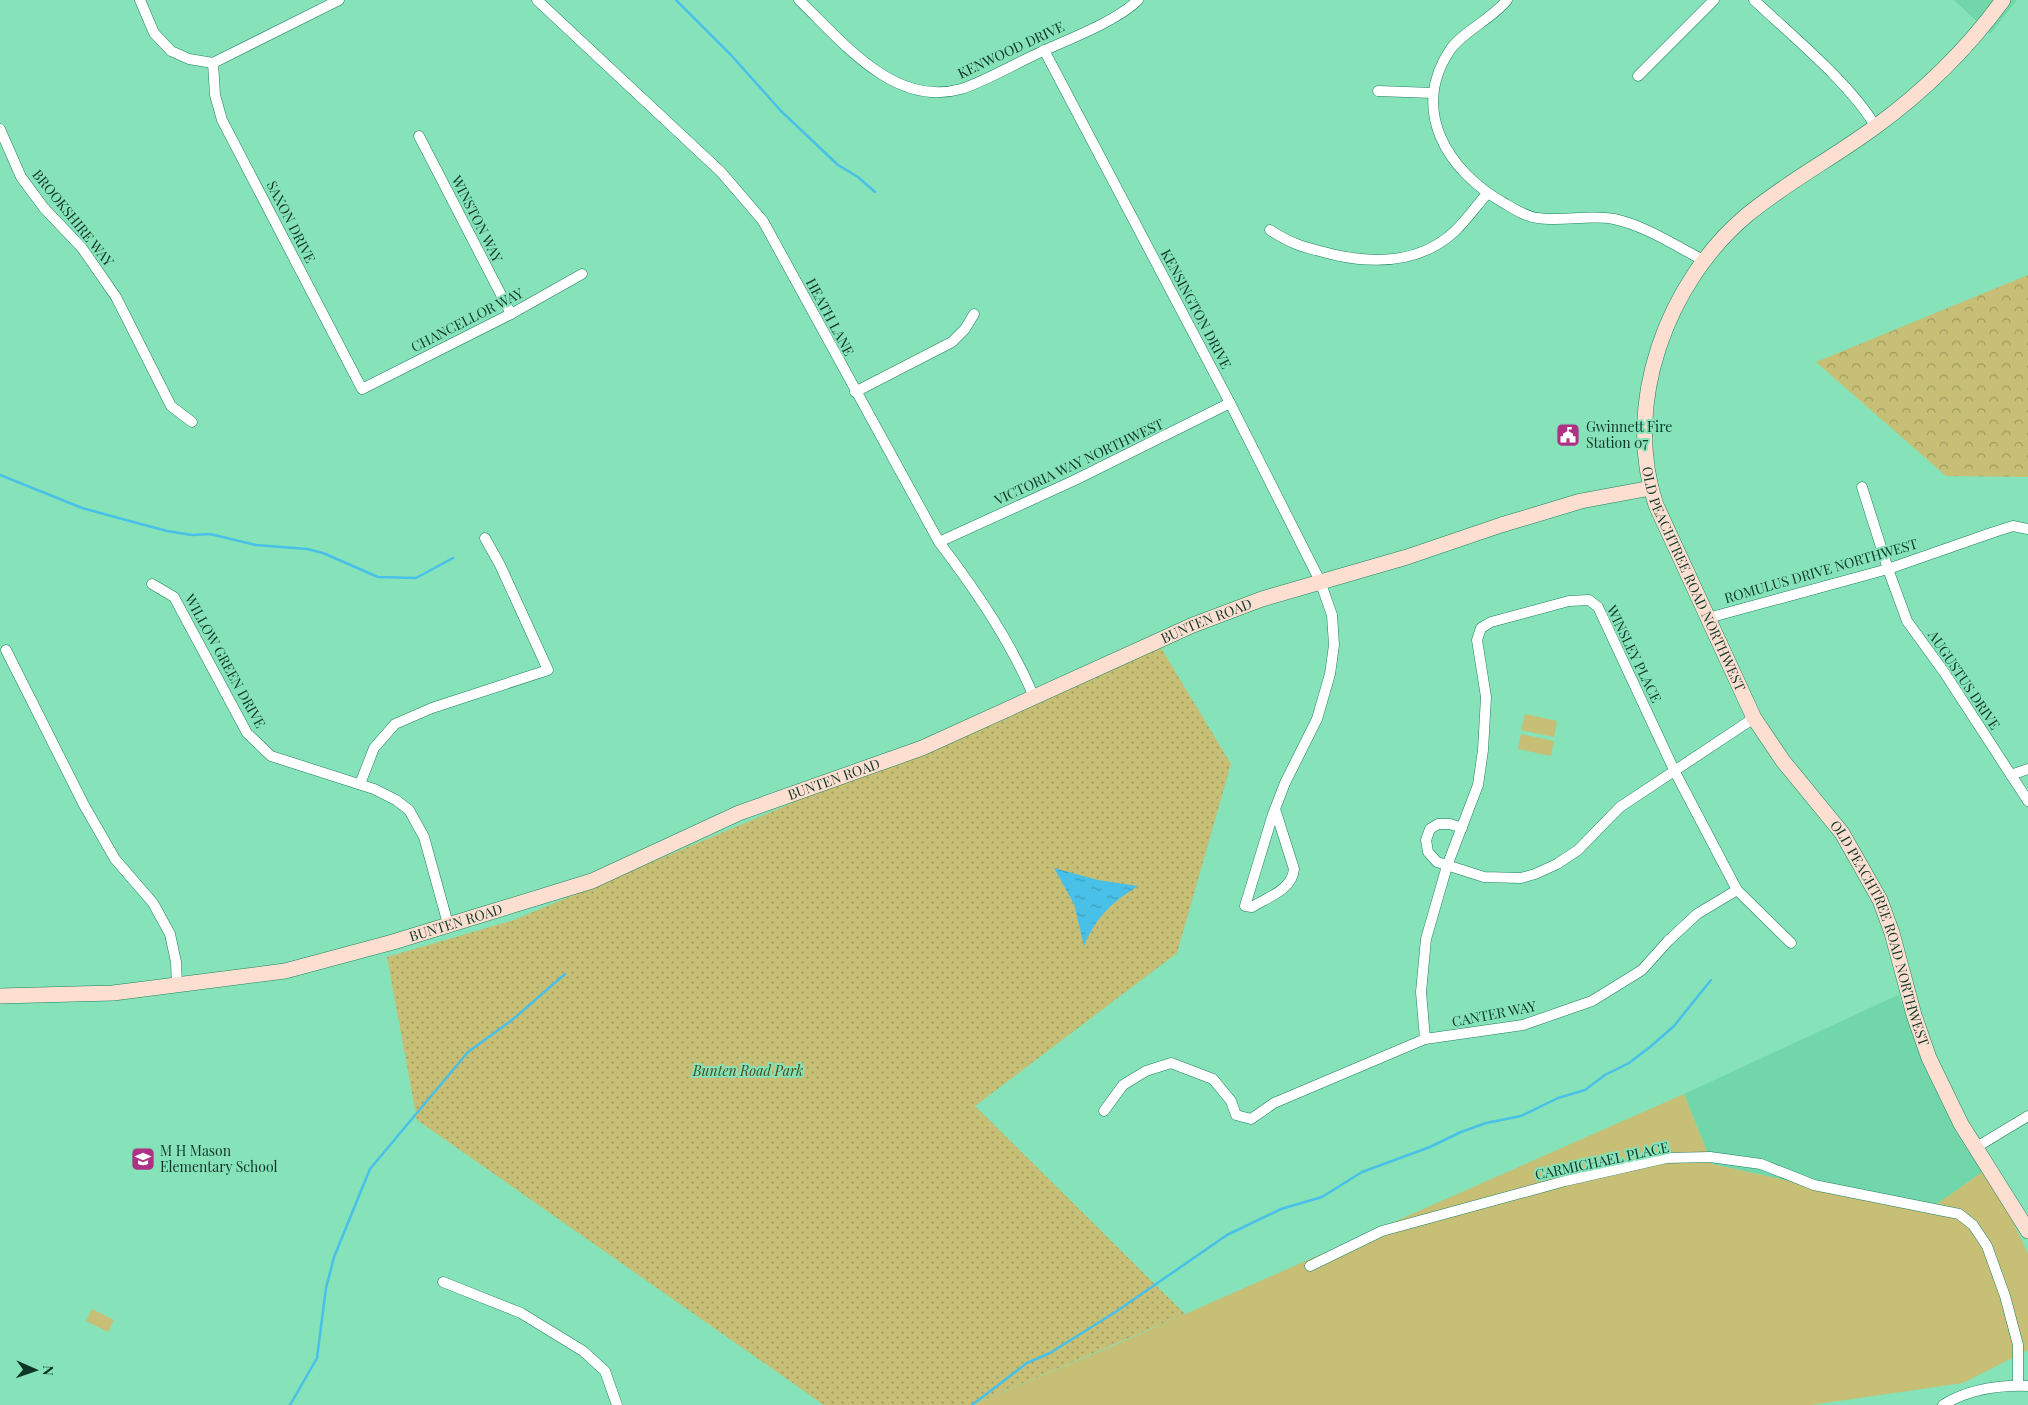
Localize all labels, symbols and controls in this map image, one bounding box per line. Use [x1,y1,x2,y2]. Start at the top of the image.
street label: KENWOOD DRIVE [954,17,1067,83]
street label: BROOKSHIRE WAY [28,165,119,271]
street label: WINSTON WAY [447,171,508,266]
street label: SAXON DRIVE [263,178,320,266]
street label: KENSINGTON DRIVE [1157,246,1236,372]
street label: HEATH LANE [802,275,859,359]
street label: CHANCELLOR WAY [407,283,527,356]
street label: VICTORIA WAY NORTHWEST [990,414,1167,510]
place label: Gwinnett Fire Station 07 [1586,417,1672,452]
public building icon: Gwinnett Fire Station 07 [1555,422,1581,448]
street label: OLD PEACHTREE ROAD NORTHWEST [1638,465,1750,694]
street label: ROMULUS DRIVE NORTHWEST [1722,534,1920,607]
street label: WILLOW GREEN DRIVE [180,590,270,731]
street label: BUNTEN ROAD [1157,594,1254,647]
street label: WINSLEY PLACE [1602,601,1666,706]
street label: AUGUSTUS DRIVE [1924,626,2005,733]
street label: BUNTEN ROAD [785,754,882,804]
street label: OLD PEACHTREE ROAD NORTHWEST [1826,816,1934,1049]
street label: BUNTEN ROAD [407,899,505,945]
street label: CANTER WAY [1450,996,1538,1031]
park label: Bunten Road Park [692,1061,803,1080]
street label: CARMICHAEL PLACE [1533,1137,1671,1184]
place label: M H Mason Elementary School [160,1141,278,1176]
school or university icon: M H Mason Elementary School [130,1146,156,1172]
north arrow [10,1345,60,1395]
text: N [39,1365,58,1376]

